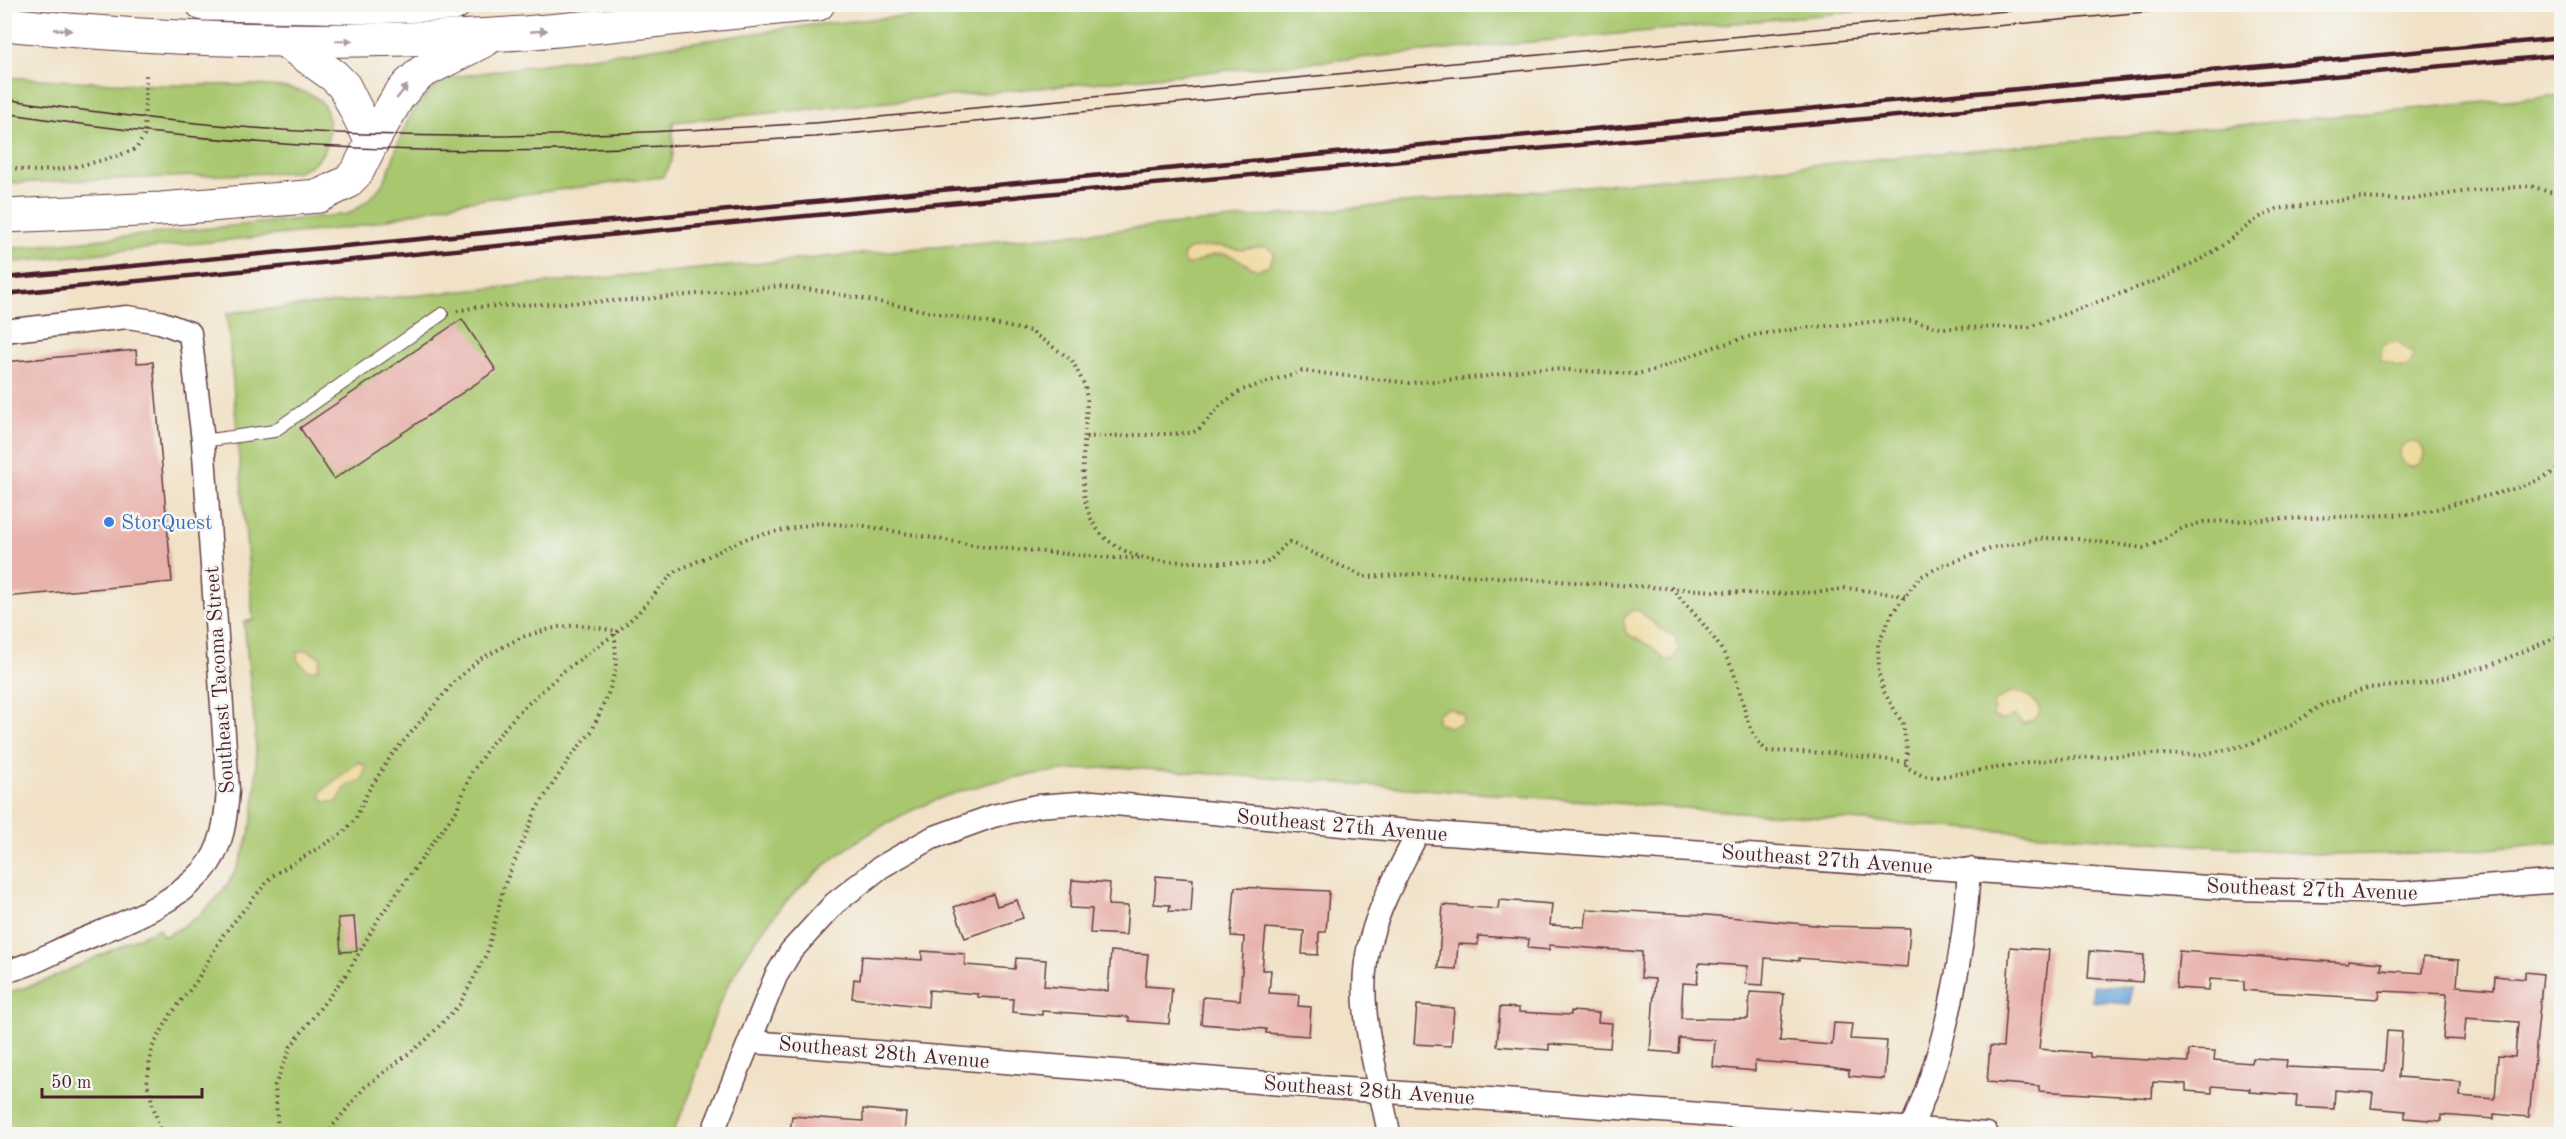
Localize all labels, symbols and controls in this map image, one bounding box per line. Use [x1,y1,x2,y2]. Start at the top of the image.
one-way arrow [53,25,72,35]
one-way arrow [529,26,548,36]
one-way arrow [334,36,353,45]
one-way arrow [396,85,408,100]
place label: StorQuest [121,513,212,534]
marker: StorQuest [102,515,116,529]
street label: Southeast Tacoma Street [202,565,239,794]
street label: Southeast 27th Avenue [1236,807,1448,846]
street label: Southeast 27th Avenue [1721,843,1933,878]
street label: Southeast 27th Avenue [2206,876,2418,905]
street label: Southeast 28th Avenue [778,1034,990,1073]
scale bar [42,1061,202,1099]
text: 50 m [51,1074,91,1092]
street label: Southeast 28th Avenue [1263,1074,1475,1109]

